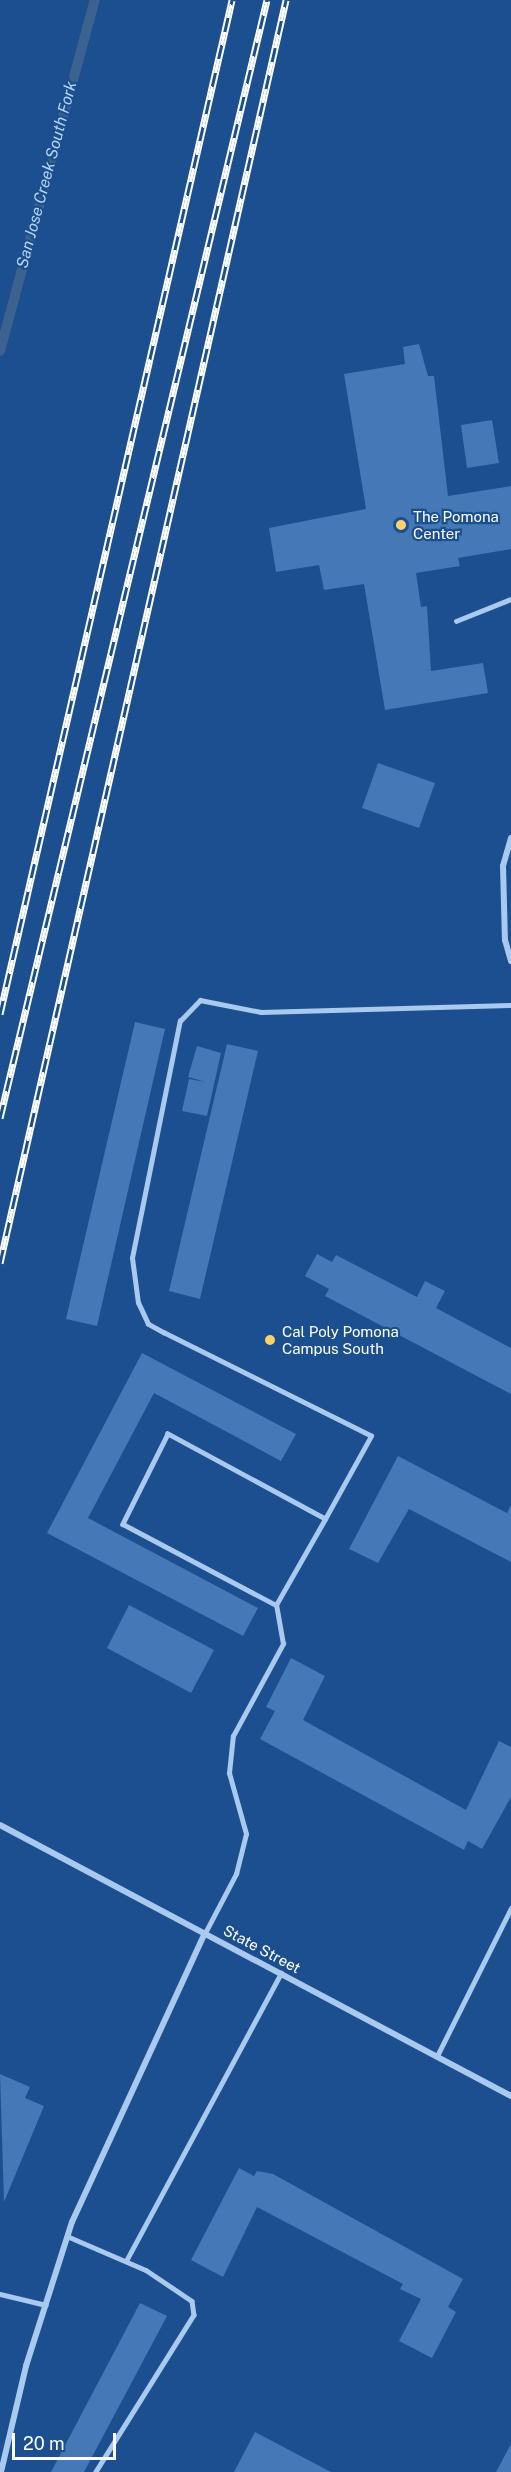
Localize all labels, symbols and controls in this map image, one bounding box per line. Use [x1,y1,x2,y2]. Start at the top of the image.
water label: San Jose Creek South Fork [13,79,81,271]
place label: The Pomona Center [413,507,499,542]
marker: The Pomona Center [394,518,408,532]
place label: Cal Poly Pomona Campus South [282,1322,399,1357]
marker: Cal Poly Pomona Campus South [263,1333,277,1347]
street label: State Street [220,1921,304,1977]
scale bar [15,2421,118,2459]
text: 20 m [23,2433,65,2454]

